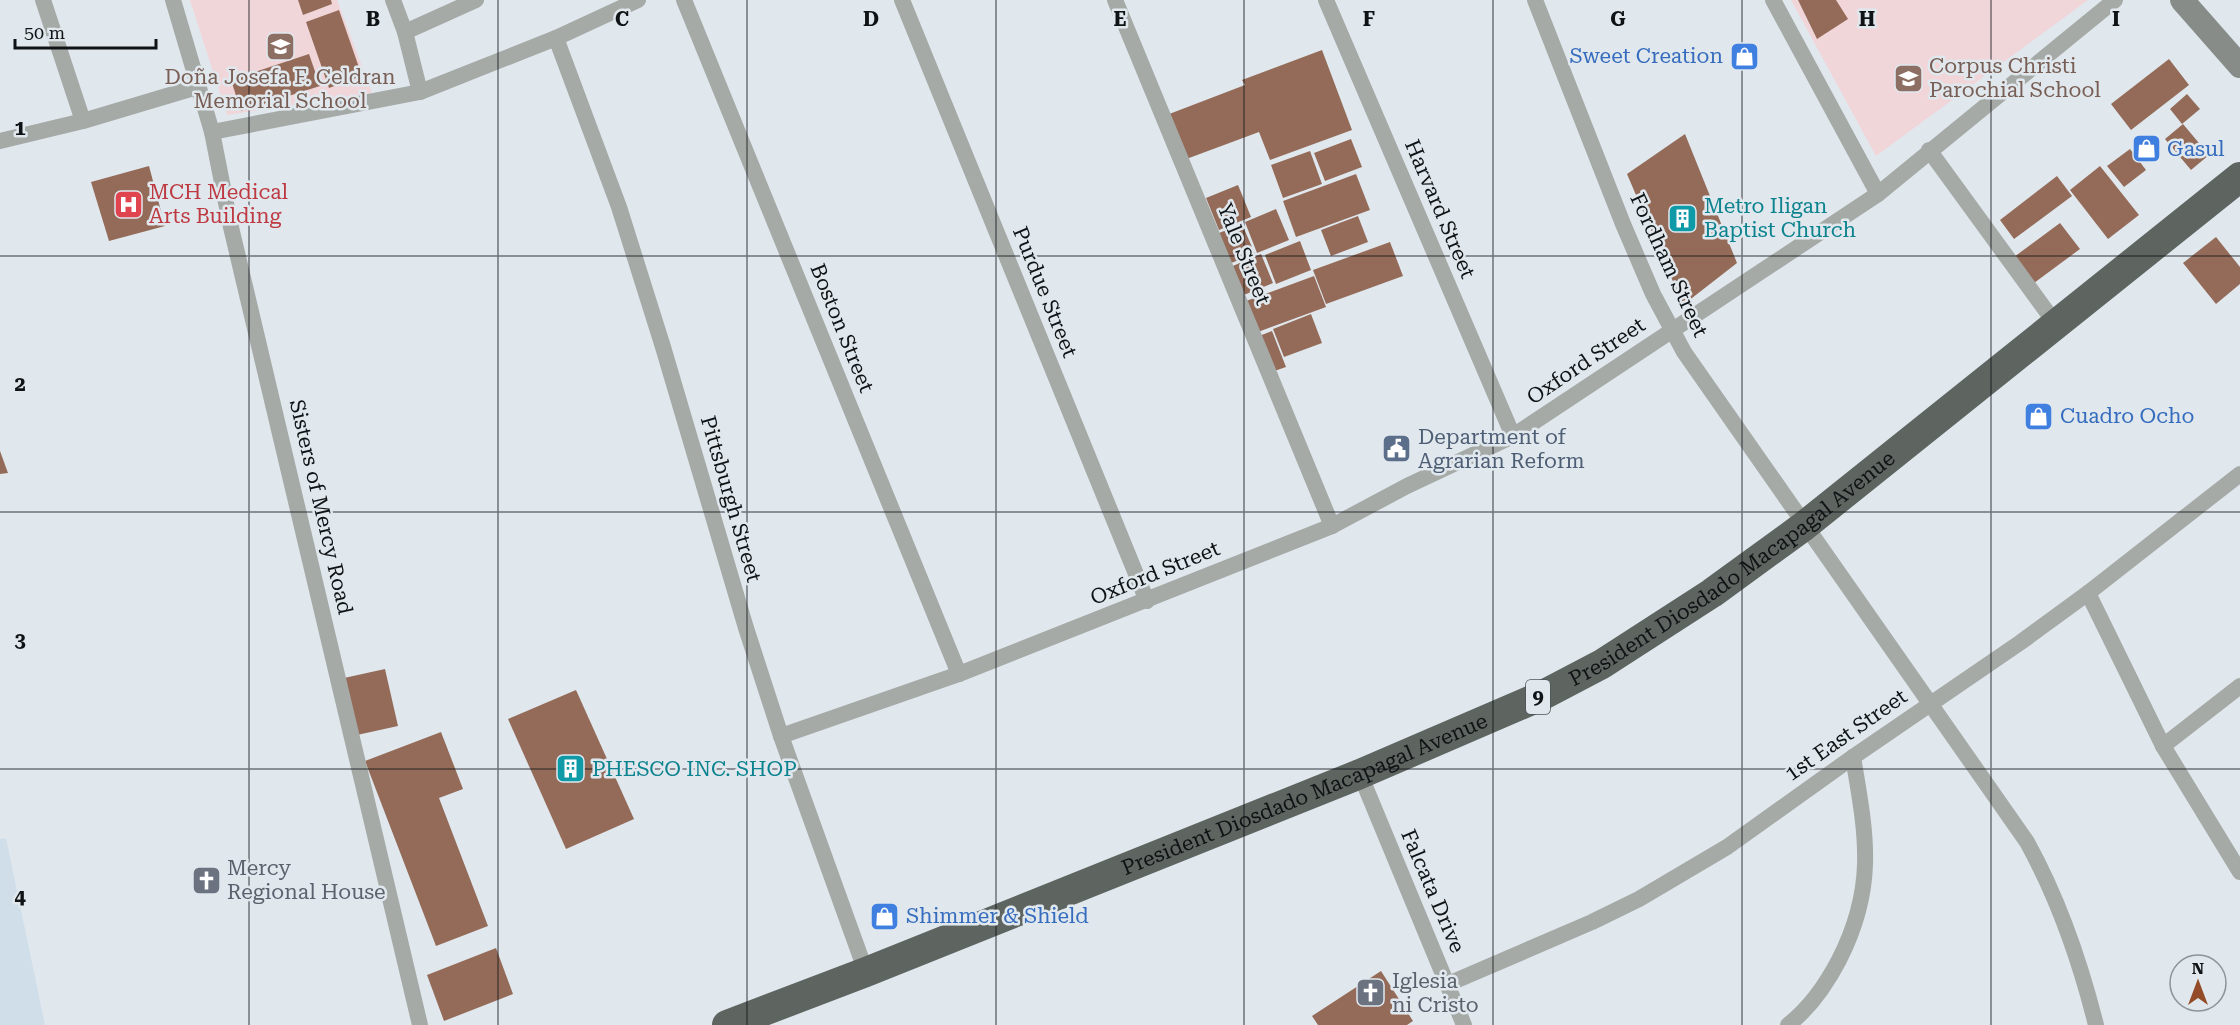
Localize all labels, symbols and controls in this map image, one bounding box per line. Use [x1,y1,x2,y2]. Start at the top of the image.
text: B [366,7,380,31]
text: C [615,7,629,31]
text: D [863,7,879,31]
text: E [1114,7,1127,31]
text: F [1363,7,1375,31]
text: G [1610,7,1626,31]
text: H [1859,7,1875,31]
text: I [2112,7,2120,31]
scale bar [15,12,156,50]
text: 50 m [24,22,65,43]
school or university icon: Doña Josefa F. Celdran Memorial School [264,30,296,62]
shop icon: Sweet Creation [1728,40,1760,72]
place label: Sweet Creation [1570,44,1723,68]
place label: Corpus Christi Parochial School [1929,54,2101,102]
school or university icon: Corpus Christi Parochial School [1892,62,1924,94]
place label: Doña Josefa F. Celdran Memorial School [165,65,396,113]
text: 1 [14,116,26,140]
shop icon: Gasul [2130,133,2162,165]
street label: Harvard Street [1400,136,1480,282]
place label: Gasul [2167,137,2225,161]
place label: MCH Medical Arts Building [149,180,289,228]
hospital icon: MCH Medical Arts Building [112,188,144,220]
street label: Fordham Street [1625,189,1713,341]
place label: Metro Iligan Baptist Church [1704,194,1856,242]
street label: Yale Street [1213,200,1275,309]
building icon: Metro Iligan Baptist Church [1667,202,1699,234]
street label: Purdue Street [1008,223,1082,361]
street label: Boston Street [805,260,879,396]
street label: Oxford Street [1522,313,1650,409]
text: 2 [14,372,26,396]
street label: Sisters of Mercy Road [285,397,358,617]
shop icon: Cuadro Ocho [2023,400,2055,432]
place label: Cuadro Ocho [2060,404,2195,428]
street label: Pittsburgh Street [696,413,766,585]
place label: Department of Agrarian Reform [1418,425,1585,473]
public building icon: Department of Agrarian Reform [1381,433,1413,465]
street label: President Diosdado Macapagal Avenue [1565,446,1900,691]
street label: Oxford Street [1087,536,1223,610]
text: 3 [14,628,26,652]
road number: 9 [1526,680,1550,714]
street label: 1st East Street [1780,684,1912,786]
street label: President Diosdado Macapagal Avenue [1118,708,1491,880]
building icon: PHESCO INC. SHOP [555,753,587,785]
place label: PHESCO INC. SHOP [592,757,797,781]
street label: Falcata Drive [1396,826,1470,956]
place label: Mercy Regional House [227,856,386,904]
church icon: Mercy Regional House [190,864,222,896]
text: 4 [14,885,26,909]
shop icon: Shimmer & Shield [869,900,901,932]
place label: Shimmer & Shield [906,904,1089,928]
north arrow [2168,953,2228,1013]
text: N [2192,959,2204,978]
place label: Iglesia ni Cristo [1392,969,1479,1017]
church icon: Iglesia ni Cristo [1355,977,1387,1009]

